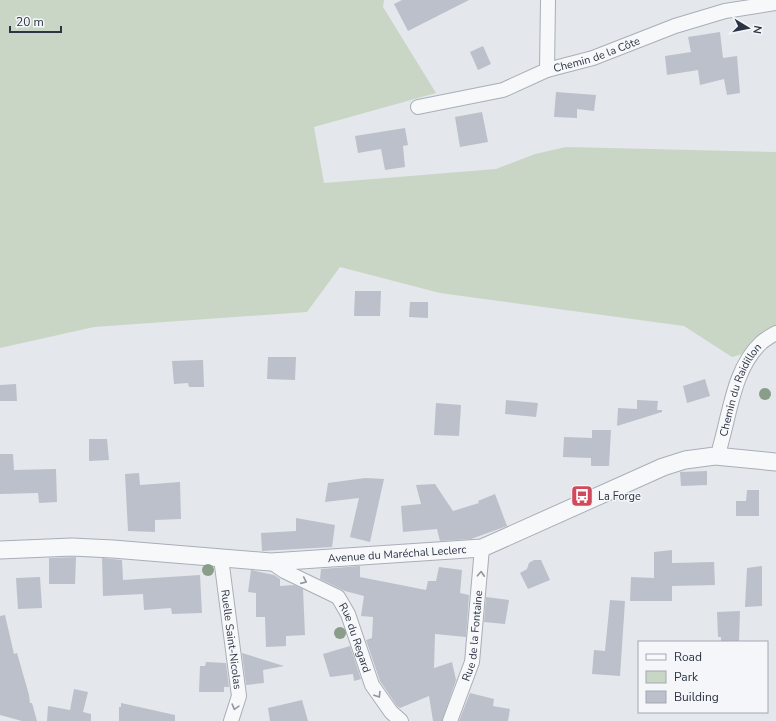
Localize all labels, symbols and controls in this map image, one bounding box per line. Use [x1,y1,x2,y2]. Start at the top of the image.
scale bar [10,8,61,34]
north arrow [728,8,768,48]
text: 20 m [16,14,44,30]
text: N [749,24,765,35]
street label: Chemin de la Côte [552,33,642,76]
street label: Chemin du Raidillon [716,340,765,438]
bus stop icon: La Forge [569,483,595,509]
place label: La Forge [598,489,641,504]
street label: Avenue du Maréchal Leclerc [327,542,467,566]
one-way arrow [476,571,485,577]
one-way arrow [300,576,308,584]
street label: Ruelle Saint-Nicolas [218,588,246,690]
street label: Rue de la Fontaine [458,590,486,683]
street label: Rue du Regard [335,600,375,674]
legend [638,641,768,713]
text: Road [674,649,702,665]
text: Park [674,669,699,685]
text: Building [674,689,719,705]
one-way arrow [374,691,381,698]
one-way arrow [231,704,240,711]

